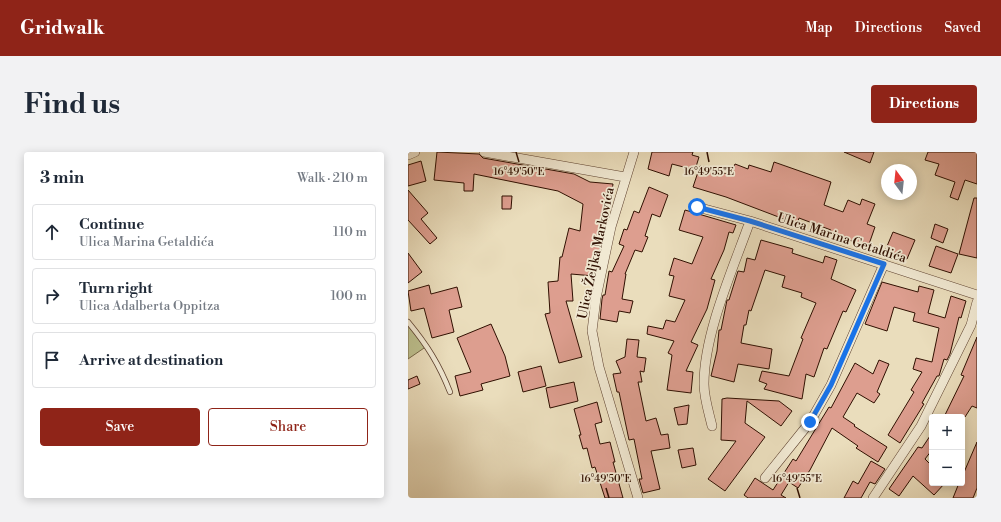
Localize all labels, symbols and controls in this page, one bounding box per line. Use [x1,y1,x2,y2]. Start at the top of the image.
text: Gridwalk [20,16,104,40]
text: Map [805,19,833,37]
text: Directions [855,19,922,37]
text: Saved [944,19,981,37]
button: Directions [871,85,977,123]
text: Find us [24,87,120,122]
north arrow [881,164,917,200]
text: 16°49'50"E [494,166,545,178]
text: 16°49'55"E [684,166,734,178]
text: 3 min [40,167,84,189]
text: Walk · 210 m [297,170,368,186]
street label: Ulica Željka Markovića [573,185,618,321]
route start [688,198,706,216]
street label: Ulica Marina Getaldića [775,209,909,267]
text: Continue [79,215,144,234]
icon: ahead [41,221,63,243]
text: 110 m [333,224,367,240]
text: Ulica Marina Getaldića [79,234,214,250]
text: Turn right [79,279,153,298]
icon: right [41,285,63,307]
text: 100 m [331,288,367,304]
text: Ulica Adalberta Oppitza [79,298,220,314]
icon: arrive [41,349,63,371]
text: Arrive at destination [79,351,223,370]
button: Save [40,408,200,446]
button: Share [208,408,368,446]
route end [801,413,819,431]
map controls [929,414,965,486]
button: + [929,414,965,450]
button: − [929,450,965,486]
text: 16°49'50"E [581,473,632,485]
text: 16°49'55"E [772,473,822,485]

